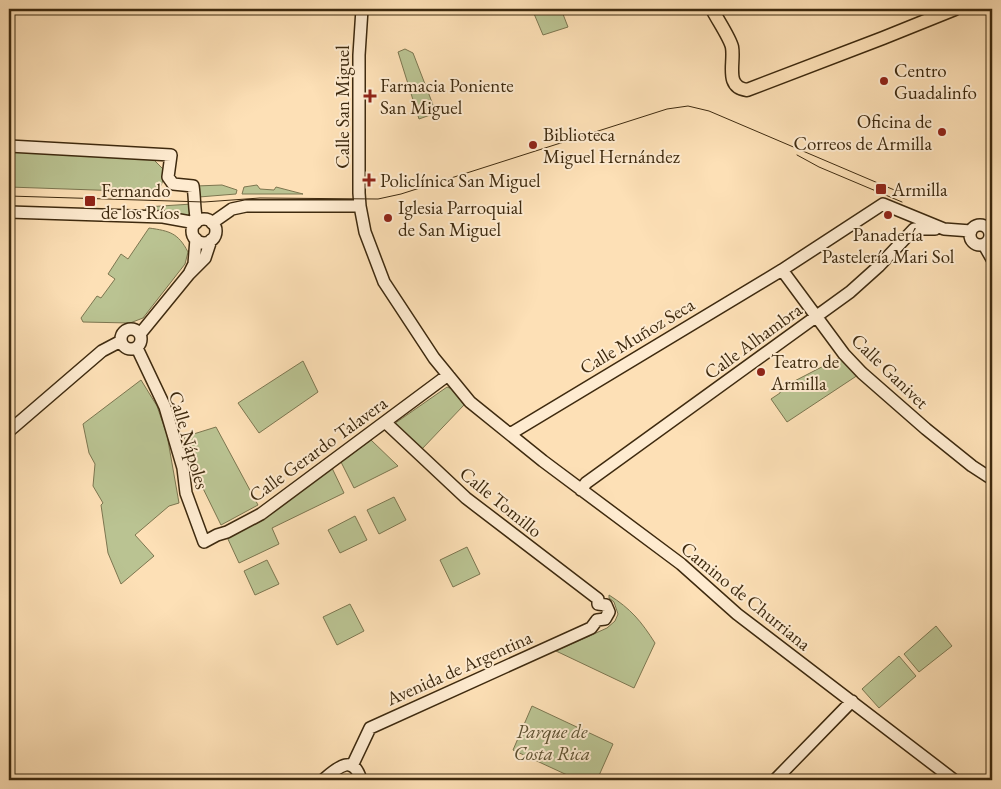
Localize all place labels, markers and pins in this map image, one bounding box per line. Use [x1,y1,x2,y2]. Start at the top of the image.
place label: Centro Guadalinfo [894,58,977,105]
place label: Farmacia Poniente San Miguel [380,73,514,120]
marker: Centro Guadalinfo [878,75,890,87]
marker: Farmacia Poniente San Miguel [364,90,376,102]
place label: Oficina de Correos de Armilla [793,109,932,156]
place label: Biblioteca Miguel Hernández [543,122,681,169]
marker: Oficina de Correos de Armilla [936,126,948,138]
marker: Biblioteca Miguel Hernández [527,139,539,151]
place label: Policlínica San Miguel [380,168,541,193]
marker: Policlínica San Miguel [362,173,376,187]
place label: Armilla [891,177,948,202]
place label: Fernando de los Ríos [101,178,179,225]
marker: Armilla [874,182,888,196]
marker: Fernando de los Ríos [83,194,97,208]
place label: Iglesia Parroquial de San Miguel [398,195,523,242]
marker: Panadería Pastelería Mari Sol [882,209,894,221]
marker: Iglesia Parroquial de San Miguel [382,212,394,224]
place label: Panadería Pastelería Mari Sol [822,222,955,269]
place label: Teatro de Armilla [770,349,839,396]
marker: Teatro de Armilla [755,366,767,378]

